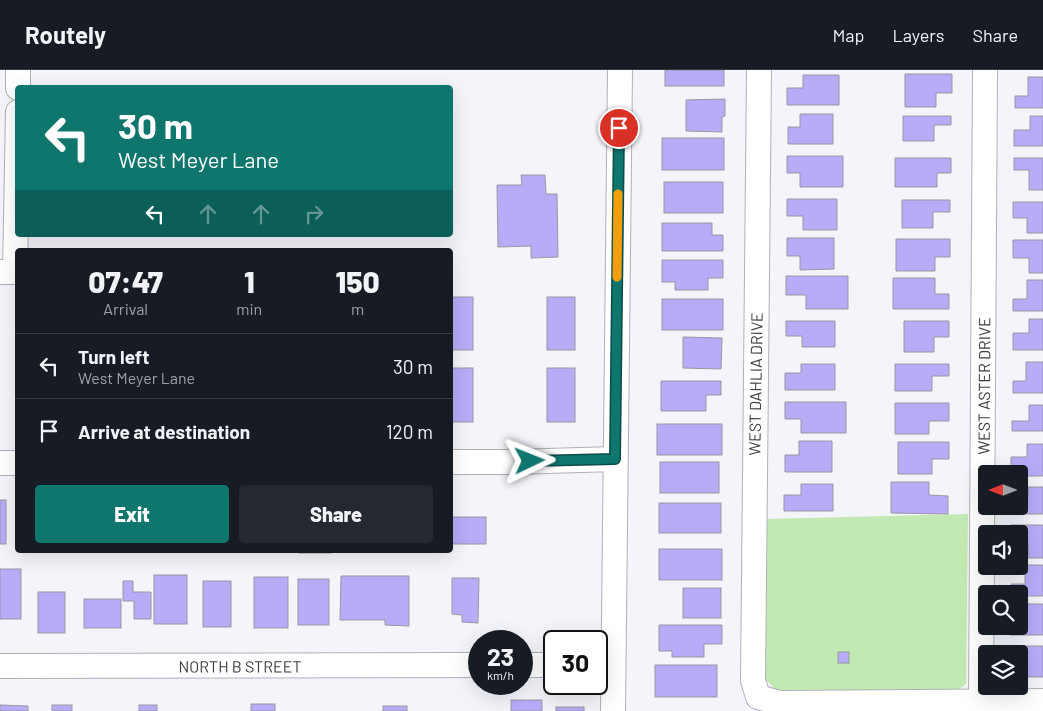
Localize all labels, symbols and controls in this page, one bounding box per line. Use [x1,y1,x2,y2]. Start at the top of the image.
text: Routely [25,20,106,49]
text: Map [832,24,864,46]
text: Layers [892,24,945,46]
text: Share [973,24,1018,46]
text: 30 m [118,104,193,146]
icon: left [35,105,100,170]
pin [598,107,640,149]
icon: arrive [605,114,633,142]
text: West Meyer Lane [118,146,279,172]
icon: left [141,200,169,228]
icon: ahead [194,200,222,228]
icon: ahead [247,200,275,228]
icon: right [300,200,328,228]
text: 07:47 [88,263,163,299]
text: 1 [244,263,255,299]
text: 150 [336,263,380,299]
text: Arrival [103,299,148,318]
text: min [236,299,262,318]
text: m [351,299,364,318]
street label: WEST DAHLIA DRIVE [744,312,766,456]
street label: WEST ASTER DRIVE [973,317,993,455]
text: Turn left [78,345,149,368]
icon: left [35,352,63,380]
text: 30 m [393,355,433,378]
text: West Meyer Lane [78,368,195,387]
icon: arrive [35,417,63,445]
text: Arrive at destination [78,420,250,443]
text: 120 m [386,420,433,443]
position arrow [503,434,555,486]
north arrow [978,465,1028,515]
map controls [978,465,1028,695]
button: Exit [35,485,229,543]
button: Share [239,485,433,543]
button: sound [978,525,1028,575]
button: search [978,585,1028,635]
speed limit sign: 30 [543,630,608,695]
text: 23 [487,641,514,671]
button: layers [978,645,1028,695]
street label: NORTH B STREET [178,656,302,675]
text: km/h [487,668,514,682]

